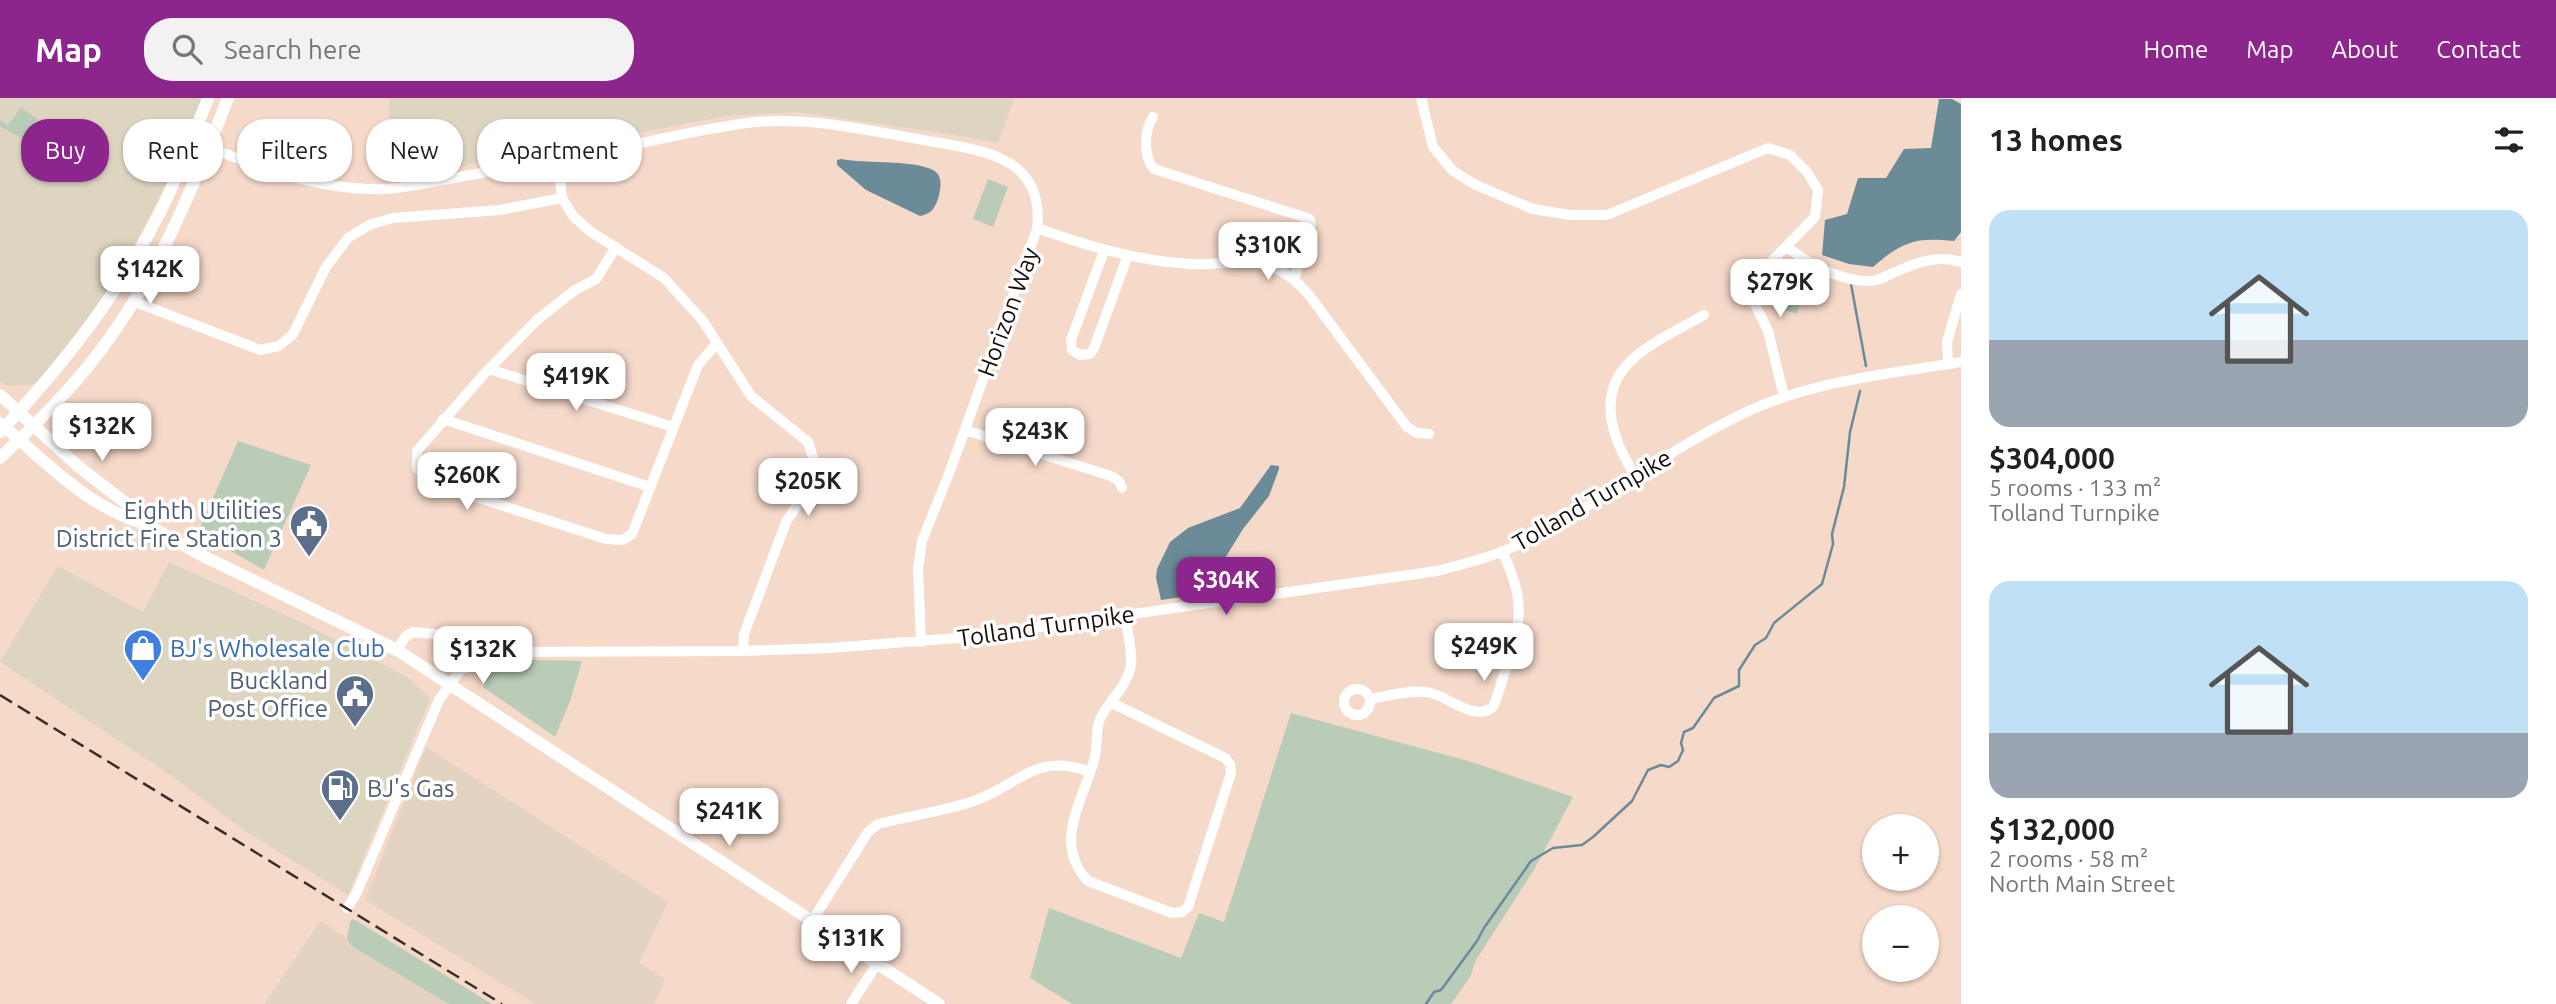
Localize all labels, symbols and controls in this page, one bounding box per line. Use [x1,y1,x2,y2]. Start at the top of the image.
search box [144,18,634,81]
icon: search [168,30,206,68]
text: Map [35,31,102,68]
text: Search here [224,35,362,64]
text: Home [2143,36,2208,63]
text: Map [2246,36,2293,63]
text: About [2331,36,2398,63]
text: Contact [2436,36,2521,63]
chip: Buy [21,119,109,182]
chip: Rent [123,119,223,182]
chip: Filters [237,119,352,182]
chip: New [366,119,463,182]
chip: Apartment [477,119,642,182]
icon: filters [2490,121,2528,159]
text: 13 homes [1989,123,2123,157]
pin: $310K [1219,222,1317,282]
text: $310K [1234,232,1302,257]
street label: Horizon Way [972,243,1044,380]
pin: $142K [101,246,199,306]
text: $142K [116,256,184,281]
icon: home [2196,256,2322,382]
pin: $279K [1731,260,1829,319]
text: $279K [1746,269,1814,294]
pin: $419K [527,354,625,413]
text: $419K [542,363,610,388]
pin: $132K [53,404,151,463]
pin: $243K [986,408,1084,468]
text: $132K [68,413,136,438]
text: $243K [1001,418,1069,443]
text: $304,000 [1989,441,2115,475]
street label: Tolland Turnpike [1508,444,1676,556]
pin: $260K [418,452,516,512]
pin: $205K [759,458,857,518]
text: $260K [433,462,501,487]
text: $205K [774,468,842,493]
text: 5 rooms · 133 m² [1989,475,2161,500]
place label: Eighth Utilities District Fire Station 3 [56,497,282,552]
text: Tolland Turnpike [1989,500,2160,525]
public building icon: Eighth Utilities District Fire Station 3 [288,503,330,558]
pin: $304K [1177,558,1275,617]
text: $304K [1192,567,1260,592]
street label: Tolland Turnpike [956,600,1136,652]
pin: $249K [1435,624,1533,683]
pin: $132K [434,626,532,686]
shop icon: BJ's Wholesale Club [122,627,164,682]
icon: home [2196,627,2322,753]
text: $249K [1450,633,1518,658]
place label: BJ's Wholesale Club [170,635,385,662]
text: $132K [449,636,517,661]
place label: Buckland Post Office [207,667,328,722]
public building icon: Buckland Post Office [334,673,376,728]
fuel station icon: BJ's Gas [319,767,361,822]
place label: BJ's Gas [367,775,454,802]
pin: $241K [680,788,778,848]
text: $241K [695,798,763,823]
text: $132,000 [1989,812,2115,846]
map controls [1862,814,1939,982]
button: + [1862,814,1939,891]
text: 2 rooms · 58 m² [1989,846,2148,871]
text: North Main Street [1989,871,2175,896]
button: − [1862,905,1939,982]
pin: $131K [802,916,900,975]
text: $131K [817,925,885,950]

